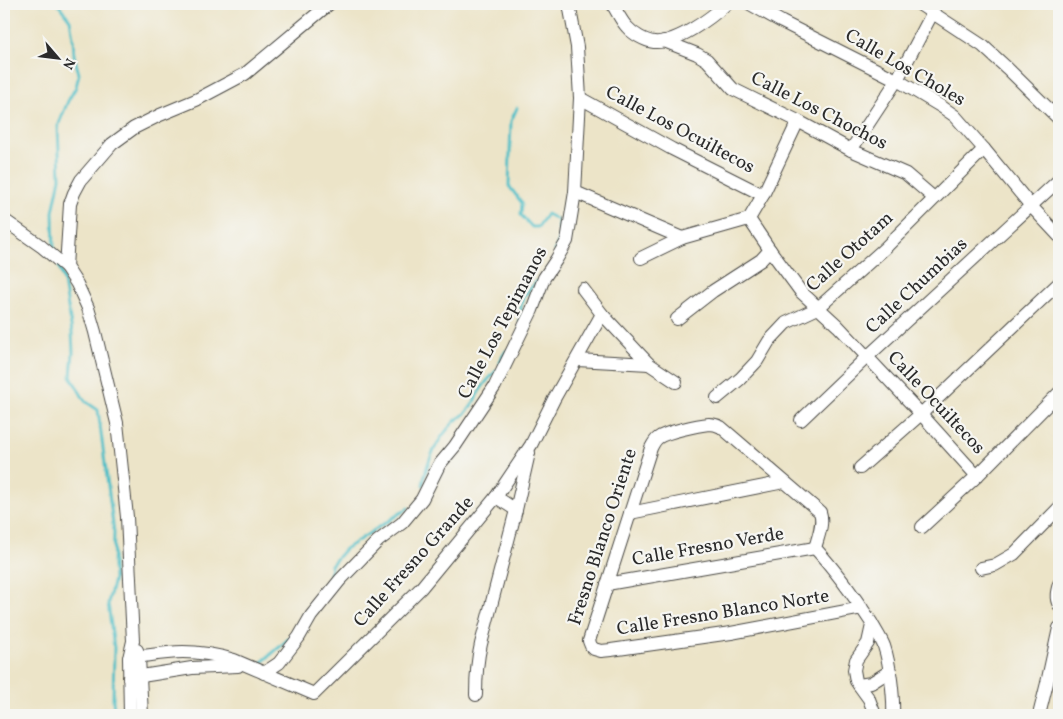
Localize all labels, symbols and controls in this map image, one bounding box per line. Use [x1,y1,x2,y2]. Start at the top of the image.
street label: Calle Los Choles [840,23,970,113]
north arrow [32,32,82,82]
text: N [57,54,79,72]
street label: Calle Los Chochos [746,65,892,157]
street label: Calle Los Ocuiltecos [601,80,759,180]
street label: Calle Ototam [801,206,900,298]
street label: Calle Chumbias [860,232,974,340]
street label: Calle Los Tepimanos [452,242,554,404]
street label: Calle Ocuiltecos [881,346,991,460]
street label: Fresno Blanco Oriente [562,445,644,629]
street label: Calle Fresno Grande [348,491,480,633]
street label: Calle Fresno Verde [630,521,786,573]
street label: Calle Fresno Blanco Norte [615,583,831,643]

